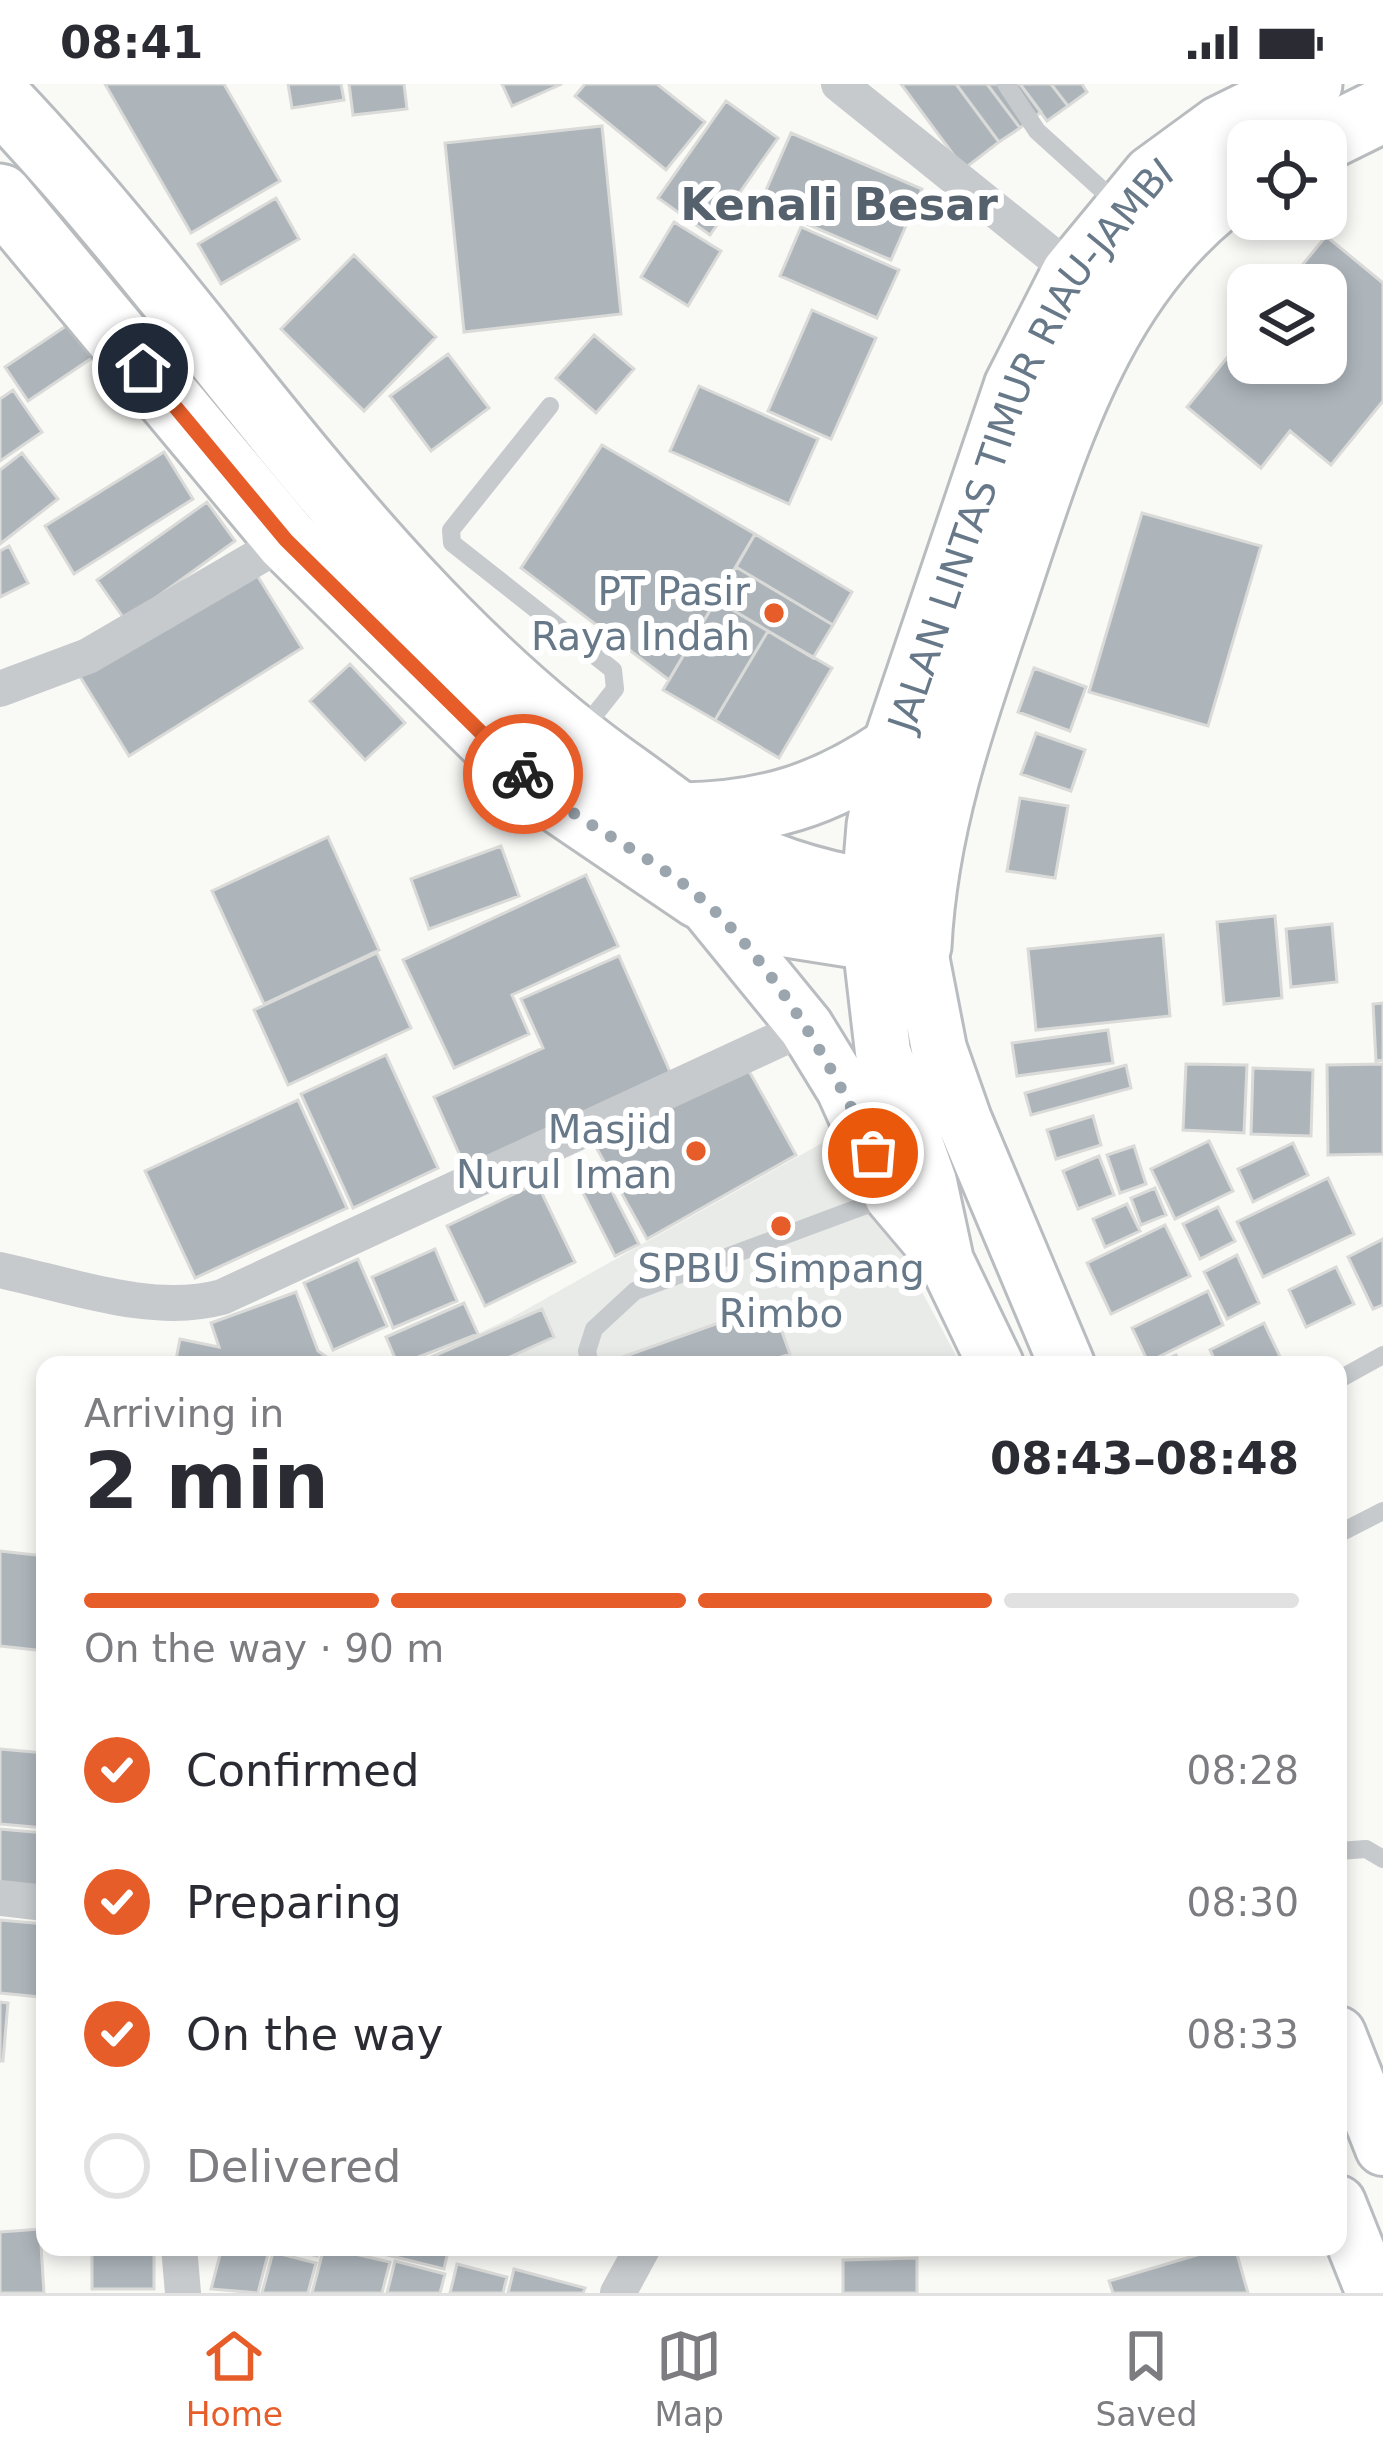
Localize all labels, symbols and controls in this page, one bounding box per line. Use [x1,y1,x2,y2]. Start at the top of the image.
text: 08:41 [60,16,203,69]
map controls [1227,120,1347,384]
button: locate [1227,120,1347,240]
street label: JALAN LINTAS TIMUR RIAU-JAMBI [878,149,1181,740]
district label: Kenali Besar [680,178,999,231]
button: layers [1227,264,1347,384]
pin [92,317,194,419]
icon: home [110,335,176,401]
place label: PT Pasir Raya Indah [531,569,751,659]
marker: PT Pasir Raya Indah [761,600,787,626]
courier [463,714,583,834]
icon: bike [490,741,556,807]
pin [822,1102,924,1204]
place label: Masjid Nurul Iman [456,1107,672,1197]
icon: bag [840,1120,906,1186]
marker: Masjid Nurul Iman [683,1138,709,1164]
marker: SPBU Simpang Rimbo [768,1213,794,1239]
place label: SPBU Simpang Rimbo [637,1246,925,1336]
text: Arriving in [84,1391,284,1436]
text: 08:43–08:48 [990,1432,1299,1485]
text: 2 min [84,1436,329,1526]
text: On the way · 90 m [84,1626,444,1671]
icon: check [84,1737,150,1803]
text: Confirmed [186,1744,420,1797]
text: 08:28 [1187,1748,1299,1793]
icon: check [84,1869,150,1935]
text: Preparing [186,1876,402,1929]
text: 08:30 [1187,1880,1299,1925]
icon: check [84,2001,150,2067]
text: On the way [186,2008,443,2061]
text: 08:33 [1187,2012,1299,2057]
text: Delivered [186,2140,401,2193]
tab: Home [186,2323,283,2434]
tab: Map [654,2323,724,2434]
tab: Saved [1095,2323,1197,2434]

